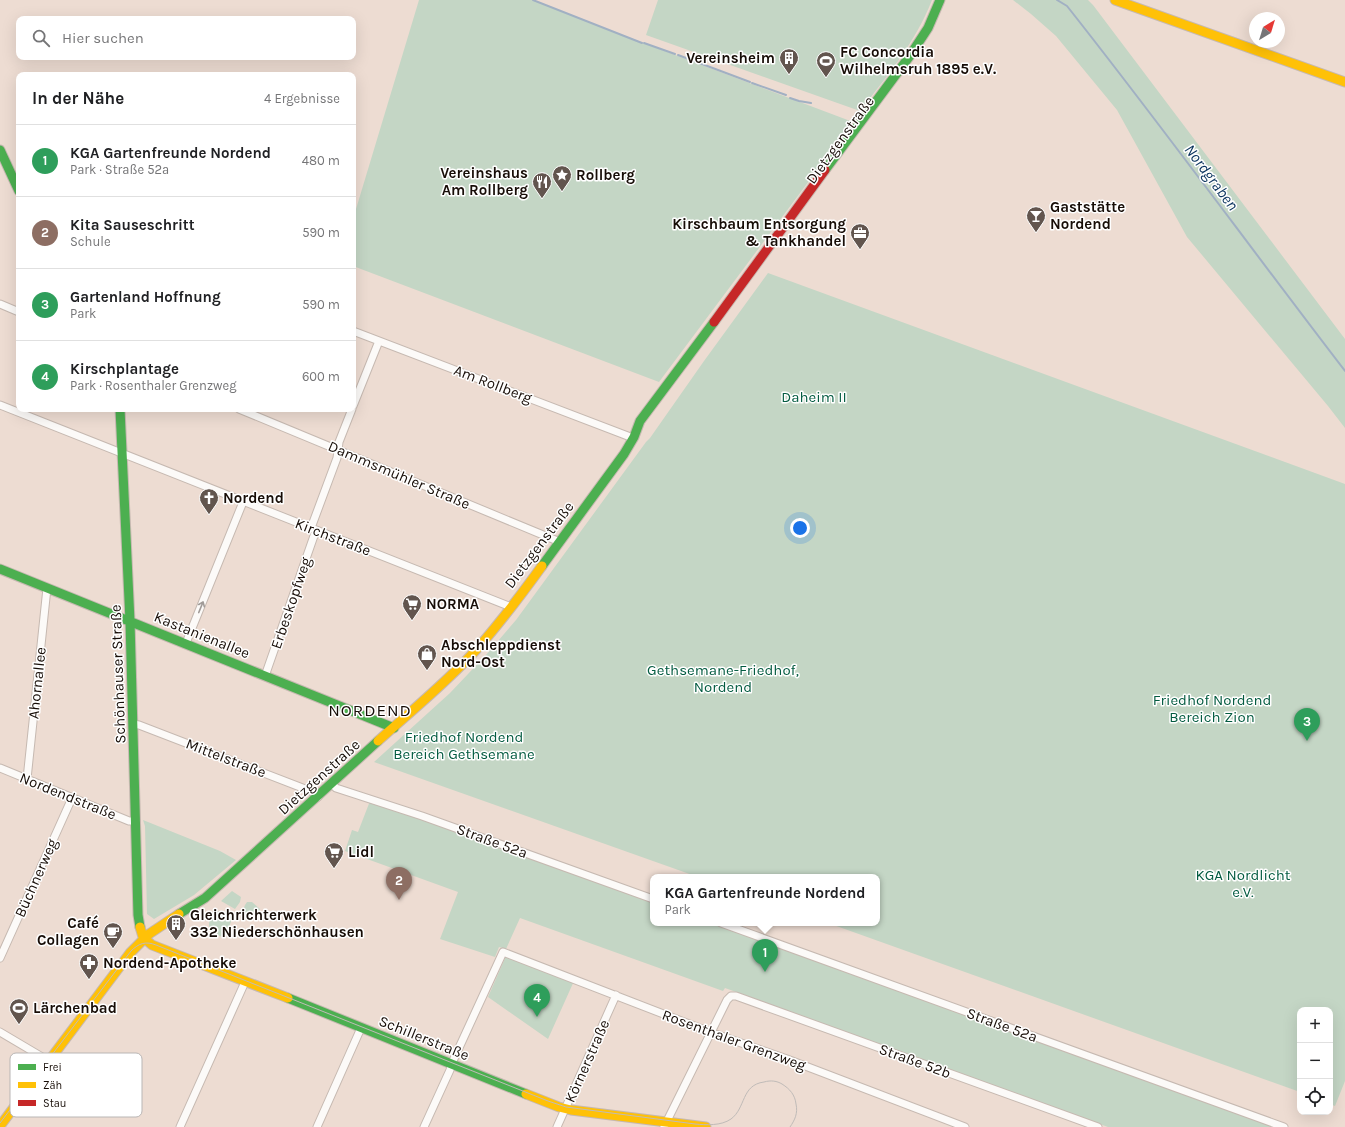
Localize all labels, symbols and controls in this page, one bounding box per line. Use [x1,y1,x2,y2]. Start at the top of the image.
north arrow [1249,12,1285,48]
search box [16,16,356,60]
icon: search [30,27,52,49]
text: Hier suchen [62,29,144,47]
place label: FC Concordia Wilhelmsruh 1895 e.V. [840,43,996,78]
building icon: Vereinsheim [778,47,800,75]
place label: Vereinsheim [686,49,775,67]
sports icon: FC Concordia Wilhelmsruh 1895 e.V. [815,50,837,78]
text: In der Nähe [32,88,124,108]
text: 4 Ergebnisse [264,91,340,106]
street label: Dietzgenstraße [802,93,878,187]
water label: Nordgraben [1181,140,1243,214]
text: KGA Gartenfreunde Nordend [70,144,271,162]
text: 1 [43,153,47,168]
text: 480 m [302,153,340,168]
text: Park · Straße 52a [70,162,169,177]
place label: Vereinshaus Am Rollberg [440,164,528,199]
place icon: Rollberg [551,164,573,192]
place label: Rollberg [576,166,635,184]
restaurant icon: Vereinshaus Am Rollberg [531,171,553,199]
place label: Gaststätte Nordend [1050,198,1125,233]
bar icon: Gaststätte Nordend [1025,205,1047,233]
place label: Kirschbaum Entsorgung & Tankhandel [672,215,846,250]
text: Kita Sauseschritt [70,216,195,234]
office icon: Kirschbaum Entsorgung & Tankhandel [849,222,871,250]
text: 2 [41,225,49,240]
text: 590 m [302,225,340,240]
text: Schule [70,234,111,249]
text: Gartenland Hoffnung [70,288,221,306]
text: 3 [41,297,49,312]
text: 590 m [302,297,340,312]
text: Park [70,306,96,321]
text: Kirschplantage [70,360,179,378]
street label: Am Rollberg [451,361,535,407]
text: 4 [41,369,49,384]
text: 600 m [302,369,340,384]
text: Park · Rosenthaler Grenzweg [70,378,236,393]
park label: Daheim II [781,388,847,406]
street label: Dammsmühler Straße [325,437,473,513]
church icon: Nordend [198,487,220,515]
place label: Nordend [223,489,284,507]
street label: Dietzgenstraße [500,498,578,592]
street label: Kirchstraße [292,514,374,560]
your location [790,518,810,538]
street label: Erbeskopfweg [267,554,315,651]
supermarket icon: NORMA [401,593,423,621]
place label: NORMA [426,595,480,613]
one-way arrow [197,601,205,613]
street label: Schönhauser Straße [107,604,129,744]
street label: Kastanienallee [152,608,252,662]
place label: Abschleppdienst Nord-Ost [441,636,561,671]
shop icon: Abschleppdienst Nord-Ost [416,643,438,671]
street label: Ahornallee [24,646,50,720]
park label: Gethsemane-Friedhof, Nordend [647,661,799,696]
park label: Friedhof Nordend Bereich Zion [1153,691,1271,726]
district label: NORDEND [328,700,412,720]
pin: 3 [1294,708,1320,741]
park label: Friedhof Nordend Bereich Gethsemane [393,728,535,763]
street label: Mittelstraße [183,734,269,782]
street label: Dietzgenstraße [274,735,364,819]
street label: Nordendstraße [17,768,119,824]
street label: Straße 52a [454,820,530,862]
street label: Büchnerweg [11,835,62,920]
supermarket icon: Lidl [323,841,345,869]
place label: Lidl [348,843,374,861]
park label: KGA Nordlicht e.V. [1196,866,1291,901]
pin: 2 [386,867,412,900]
popup [650,874,880,926]
text: KGA Gartenfreunde Nordend [664,884,866,902]
text: Park [664,902,691,917]
place label: Gleichrichterwerk 332 Niederschönhausen [190,906,364,941]
building icon: Gleichrichterwerk 332 Niederschönhausen [165,913,187,941]
place label: Café Collagen [37,914,99,949]
cafe icon: Café Collagen [102,921,124,949]
pin: 1 [752,939,778,972]
pharmacy icon: Nordend-Apotheke [78,952,100,980]
place label: Nordend-Apotheke [103,954,237,972]
pin: 4 [524,984,550,1017]
sports icon: Lärchenbad [8,997,30,1025]
place label: Lärchenbad [33,999,117,1017]
street label: Straße 52a [964,1004,1040,1046]
street label: Rosenthaler Grenzweg [660,1006,809,1075]
map controls [1297,1007,1333,1115]
button: + [1297,1007,1333,1043]
street label: Schillerstraße [376,1012,472,1064]
street label: Körnerstraße [561,1017,613,1105]
street label: Straße 52b [877,1040,953,1082]
button: − [1297,1043,1333,1079]
legend [10,1053,142,1117]
text: Frei [43,1061,62,1074]
text: Zäh [43,1079,62,1092]
button: locate [1297,1079,1333,1115]
text: Stau [43,1097,67,1110]

